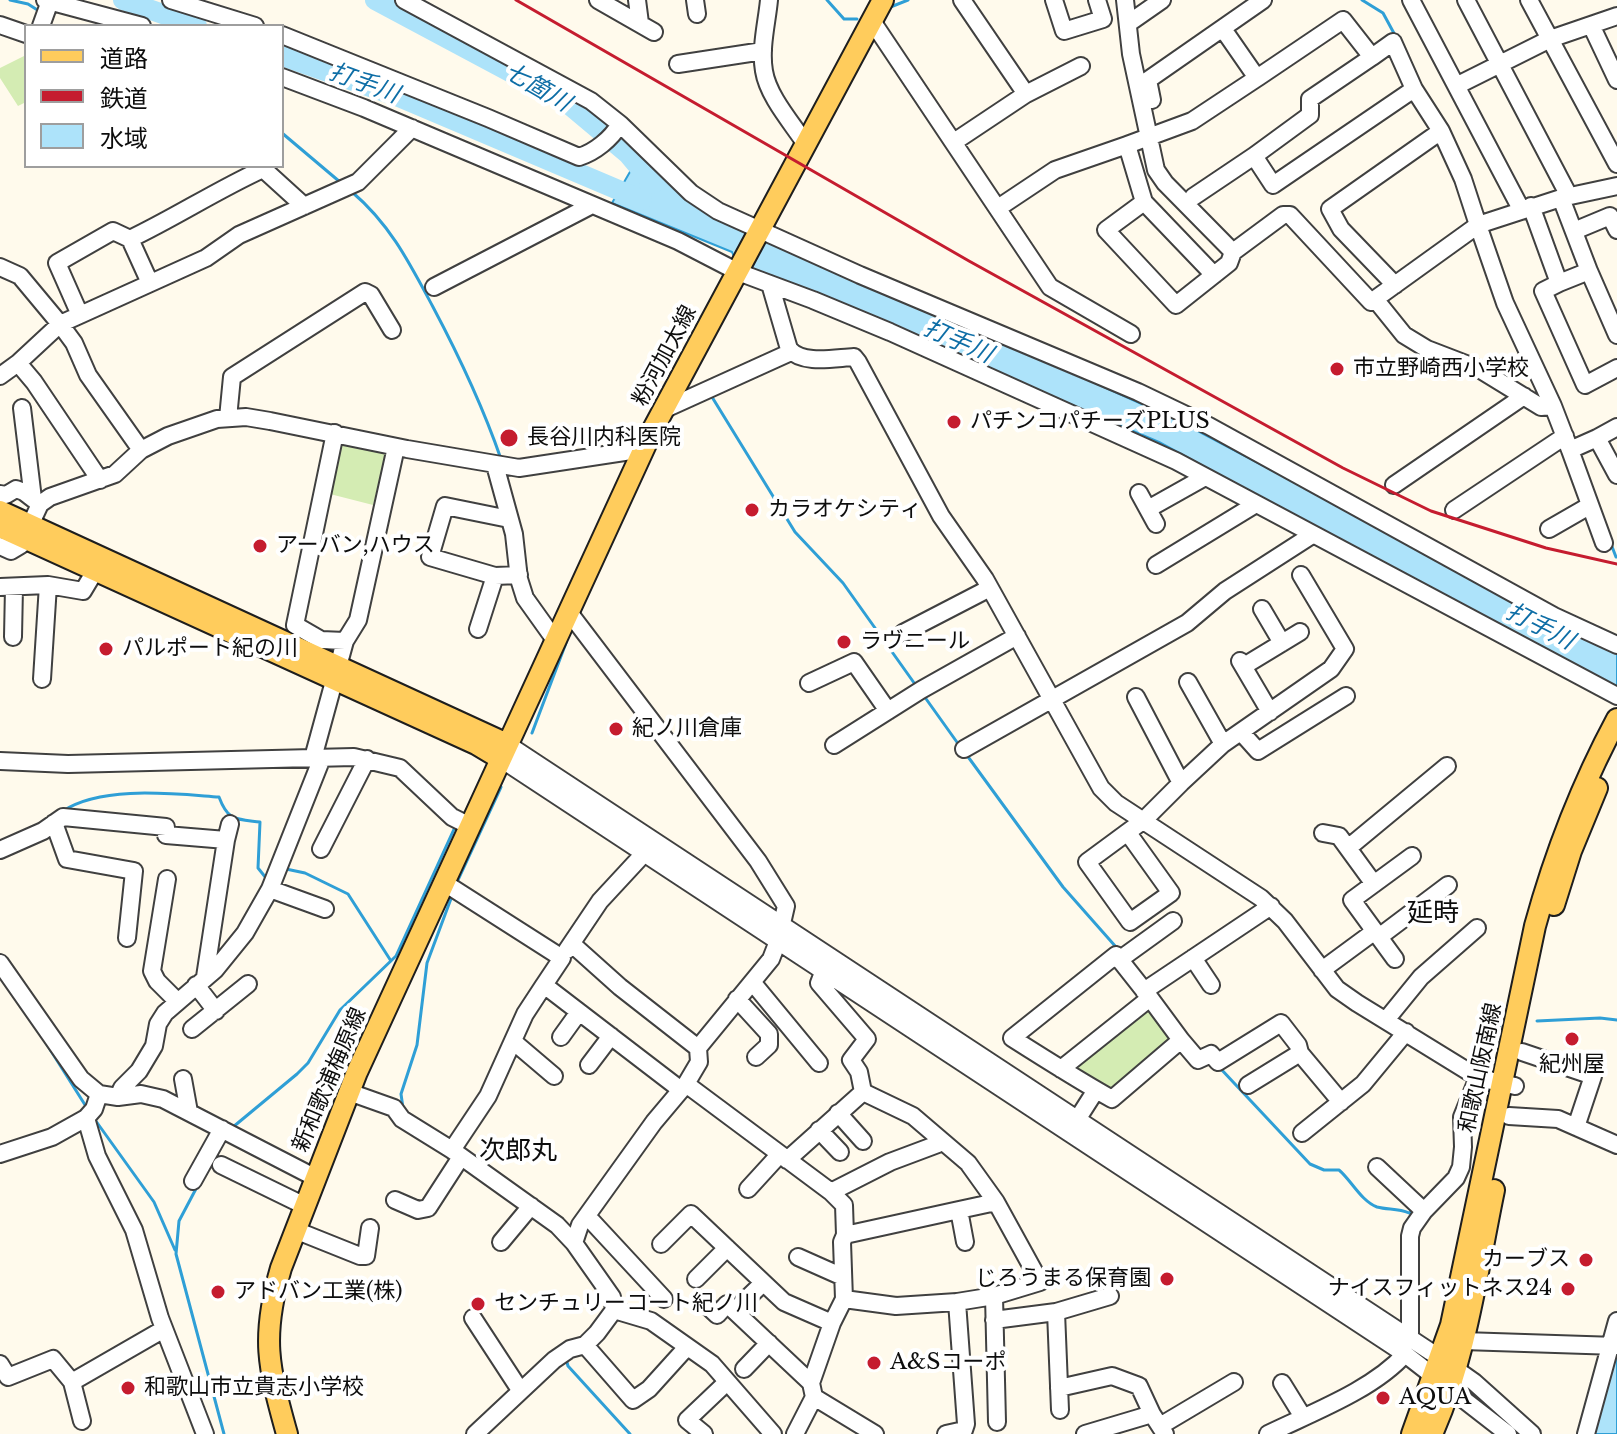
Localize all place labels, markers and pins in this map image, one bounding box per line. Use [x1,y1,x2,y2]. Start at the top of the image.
place label: 市立野崎西小学校 [1353,356,1529,382]
marker: 市立野崎西小学校 [1328,360,1346,378]
place label: パチンコパチーズPLUS [970,409,1210,435]
marker: パチンコパチーズPLUS [945,413,963,431]
place label: 長谷川内科医院 [527,425,681,451]
marker: 長谷川内科医院 [498,427,520,449]
place label: カラオケシティ [768,497,922,523]
marker: カラオケシティ [743,501,761,519]
place label: アーバン,ハウス [276,533,435,559]
marker: アーバン,ハウス [251,537,269,555]
place label: ラヴニール [860,629,970,655]
marker: ラヴニール [835,633,853,651]
place label: パルポート紀の川 [122,636,298,662]
marker: パルポート紀の川 [97,640,115,658]
place label: 紀ノ川倉庫 [632,716,742,742]
marker: 紀ノ川倉庫 [607,720,625,738]
marker: 紀州屋 [1563,1030,1581,1048]
place label: 紀州屋 [1539,1052,1605,1078]
place label: カーブス [1482,1247,1570,1273]
marker: カーブス [1577,1251,1595,1269]
place label: じろうまる保育園 [975,1266,1151,1292]
marker: じろうまる保育園 [1158,1270,1176,1288]
place label: ナイスフィットネス24 [1328,1276,1552,1302]
place label: アドバン工業(株) [234,1279,403,1305]
marker: ナイスフィットネス24 [1559,1280,1577,1298]
marker: アドバン工業(株) [209,1283,227,1301]
place label: センチュリーコート紀ノ川 [494,1291,758,1317]
marker: センチュリーコート紀ノ川 [469,1295,487,1313]
place label: A&Sコーポ [890,1350,1006,1376]
marker: A&Sコーポ [865,1354,883,1372]
place label: 和歌山市立貴志小学校 [144,1375,364,1401]
marker: 和歌山市立貴志小学校 [119,1379,137,1397]
place label: AQUA [1399,1385,1471,1411]
marker: AQUA [1374,1389,1392,1407]

